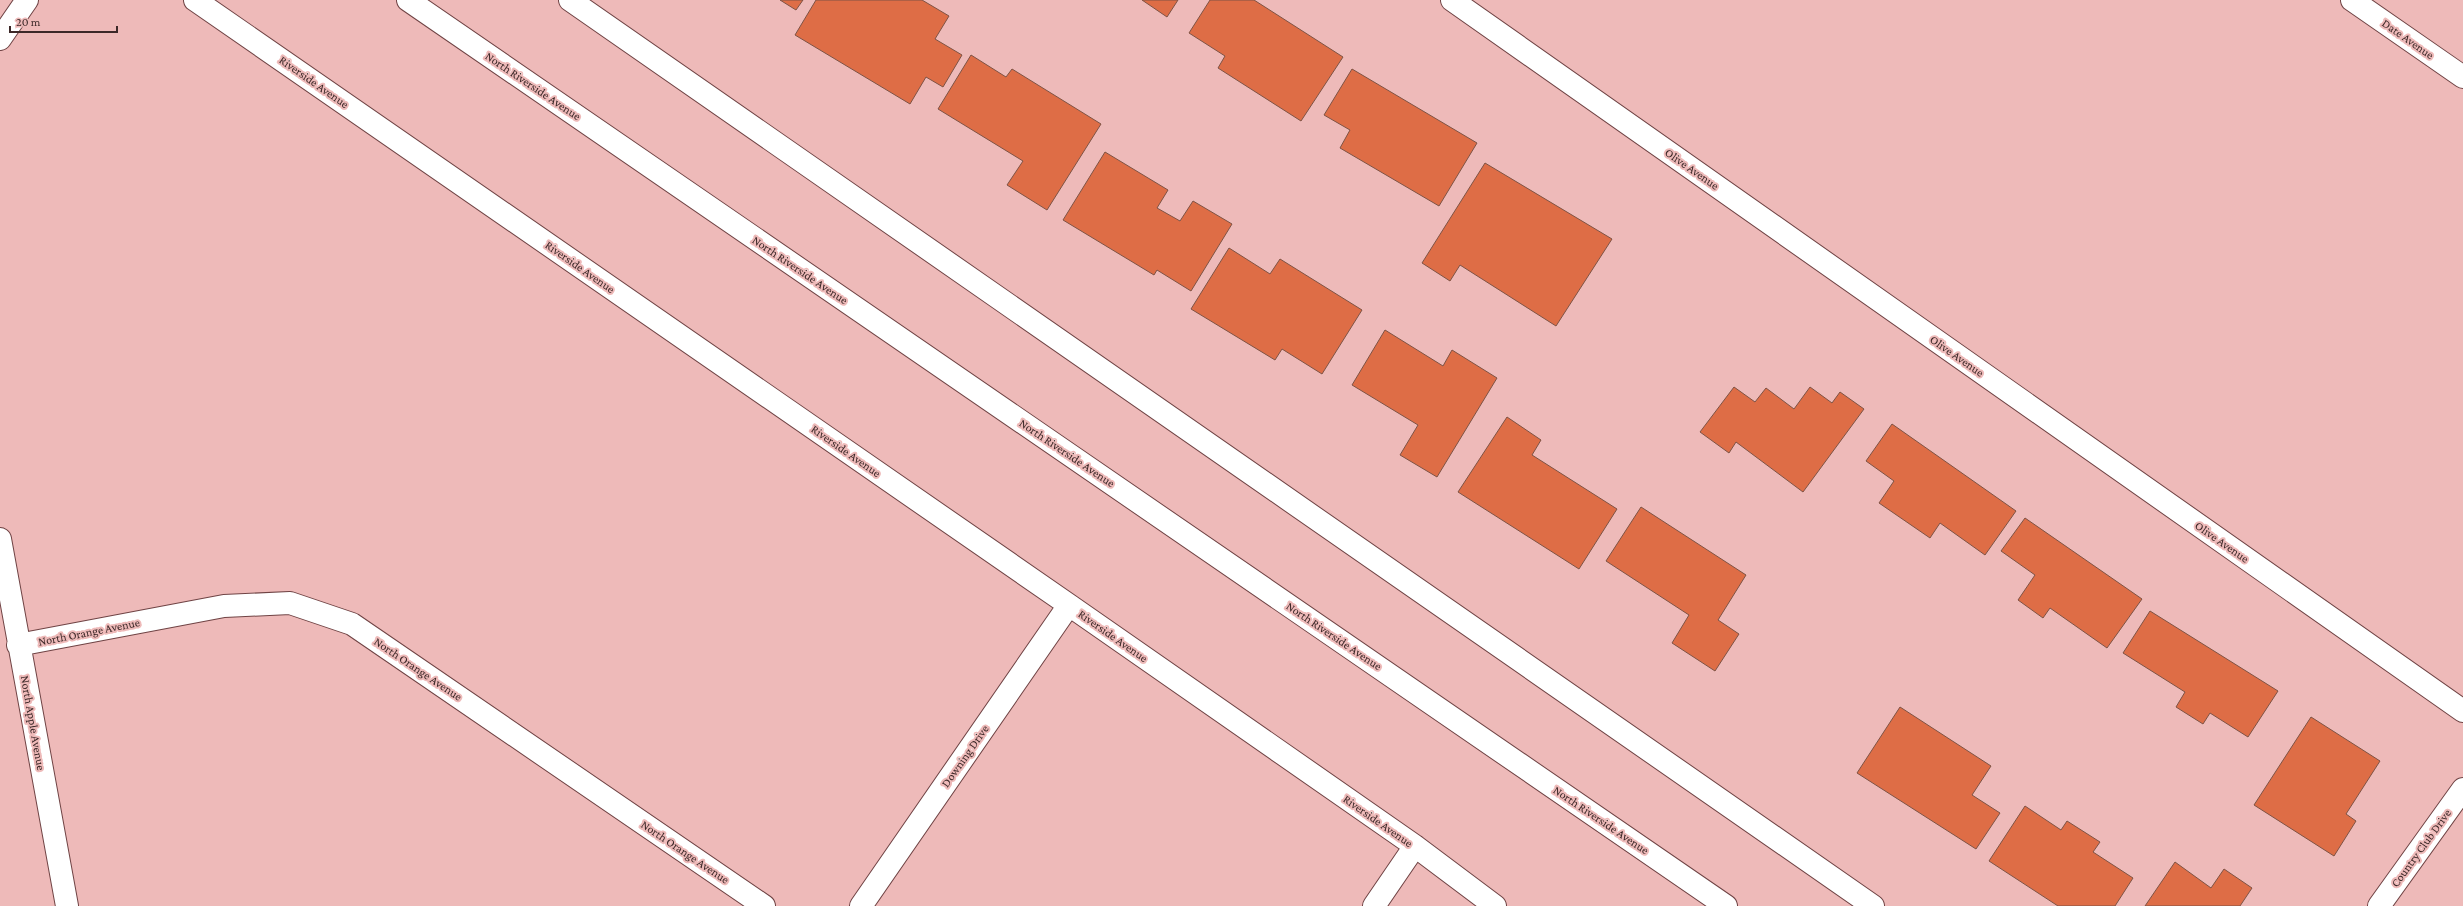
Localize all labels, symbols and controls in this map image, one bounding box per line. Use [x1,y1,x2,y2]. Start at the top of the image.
scale bar [10,8,117,34]
text: 20 m [16,15,41,29]
street label: Date Avenue [2379,16,2437,62]
street label: North Riverside Avenue [482,49,584,123]
street label: Riverside Avenue [277,53,351,111]
street label: Olive Avenue [1662,145,1722,193]
street label: North Riverside Avenue [749,233,851,307]
street label: Riverside Avenue [543,238,617,296]
street label: Olive Avenue [1927,332,1987,380]
street label: North Riverside Avenue [1016,416,1118,490]
street label: Riverside Avenue [809,422,883,480]
street label: Olive Avenue [2192,518,2252,566]
street label: North Riverside Avenue [1283,599,1385,673]
street label: Riverside Avenue [1076,607,1150,665]
street label: North Orange Avenue [37,615,141,649]
street label: North Orange Avenue [371,634,465,704]
street label: North Apple Avenue [18,674,48,772]
street label: Downing Drive [938,722,992,790]
street label: North Riverside Avenue [1550,783,1652,857]
street label: Riverside Avenue [1341,792,1415,850]
street label: Country Club Drive [2388,806,2454,890]
street label: North Orange Avenue [638,817,732,887]

